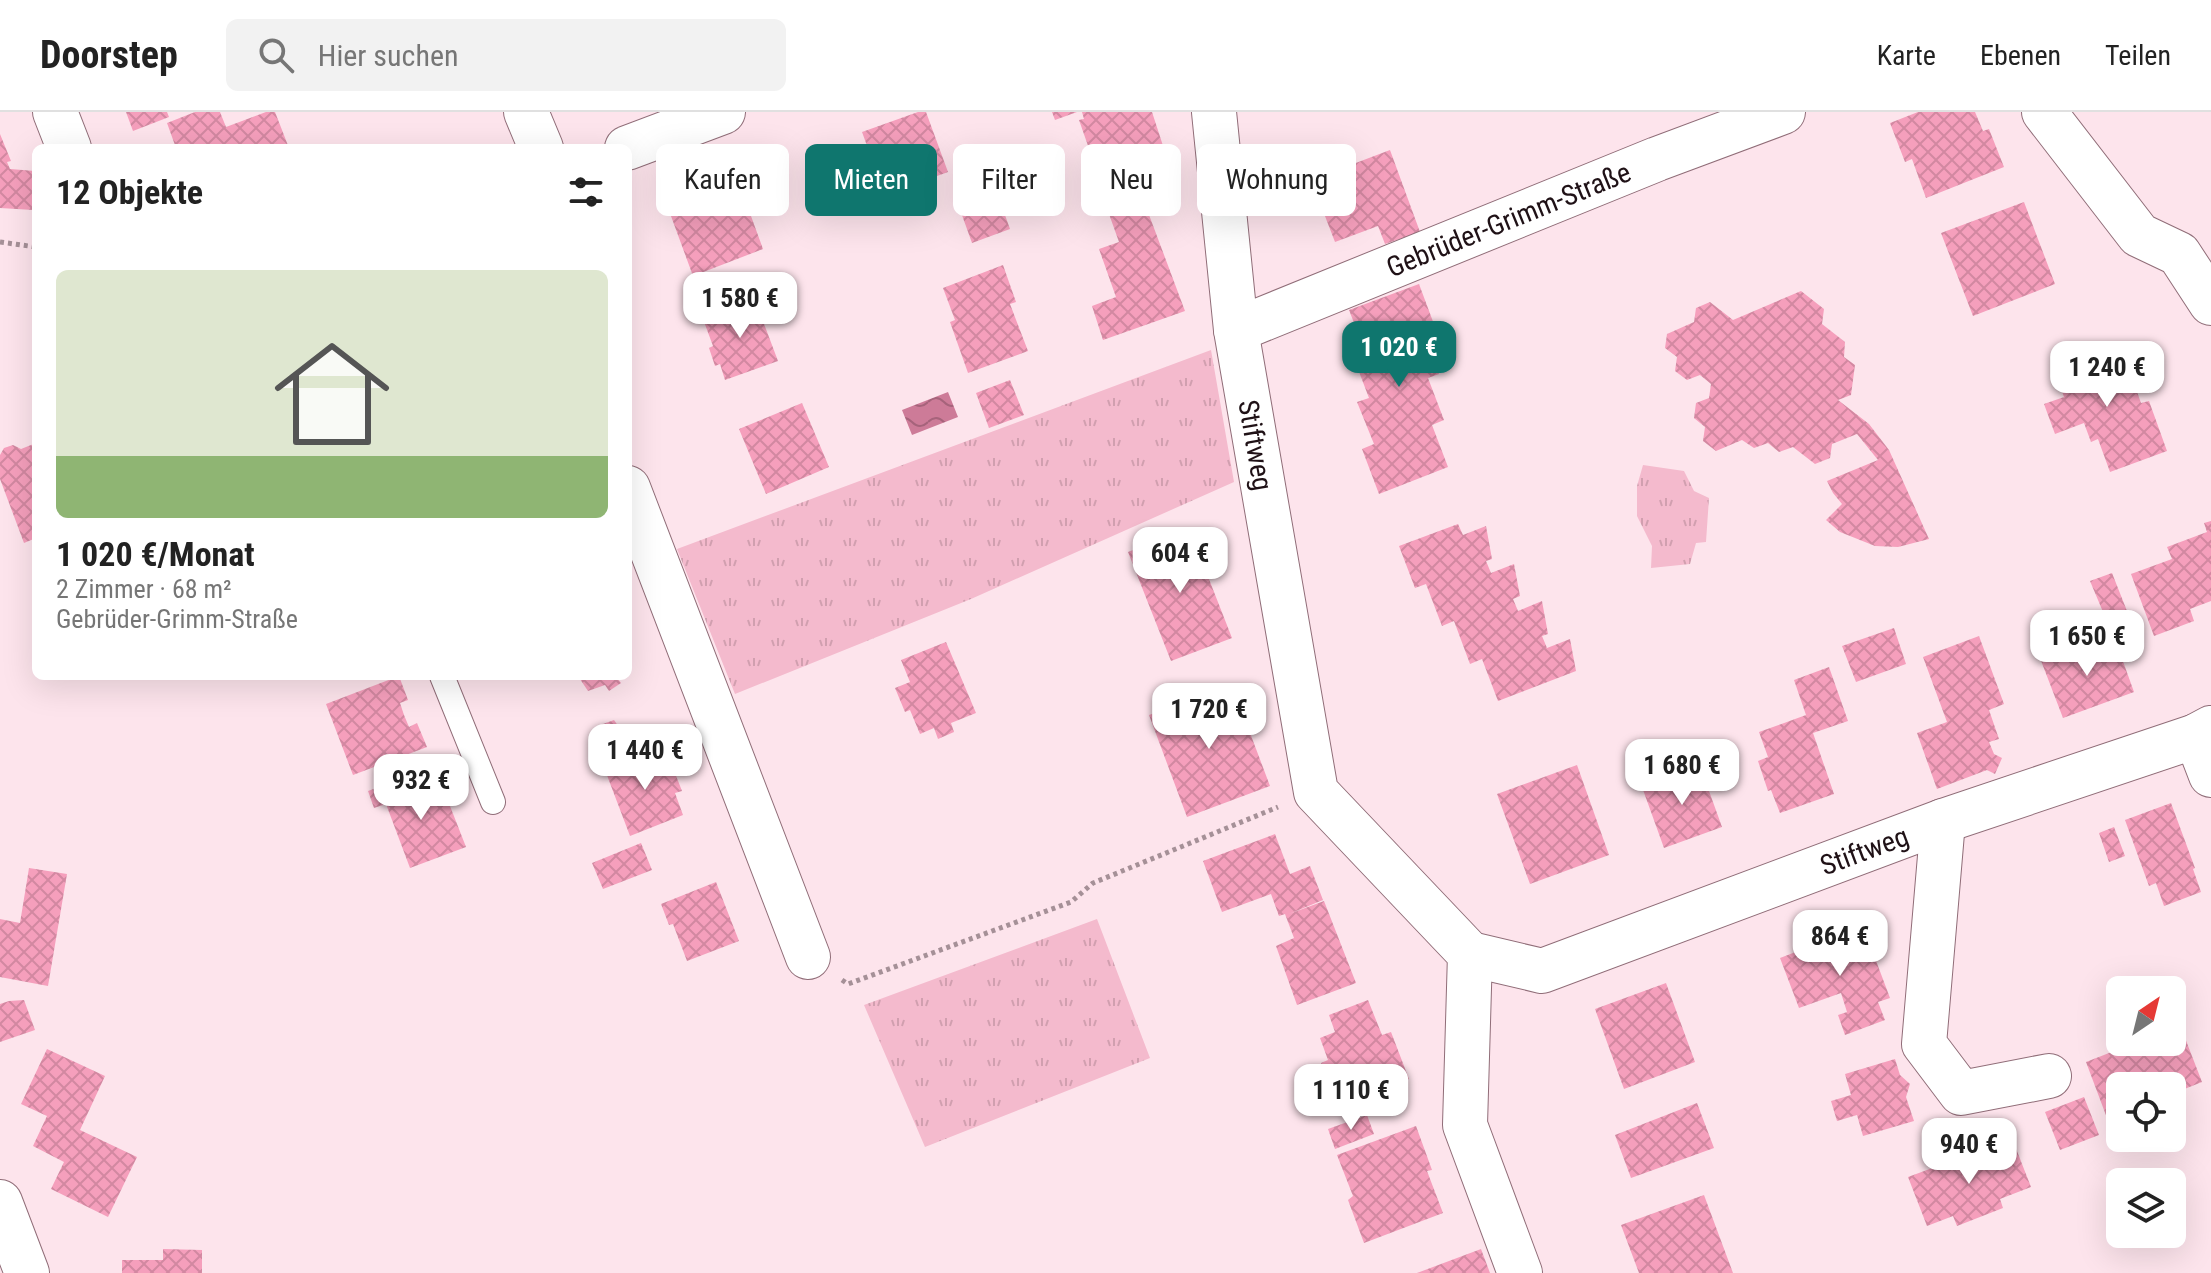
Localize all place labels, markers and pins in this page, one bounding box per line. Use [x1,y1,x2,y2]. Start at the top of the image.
pin: 1 580 € [666,272,814,340]
pin: 1 020 € [1325,321,1473,389]
pin: 1 240 € [2033,341,2181,409]
pin: 604 € [1124,527,1236,595]
pin: 1 650 € [2013,610,2161,678]
pin: 1 720 € [1135,683,1283,751]
pin: 1 440 € [571,724,719,792]
pin: 1 680 € [1608,739,1756,807]
pin: 932 € [365,754,477,822]
pin: 864 € [1784,910,1896,978]
pin: 1 110 € [1277,1064,1425,1132]
pin: 940 € [1913,1118,2025,1186]

